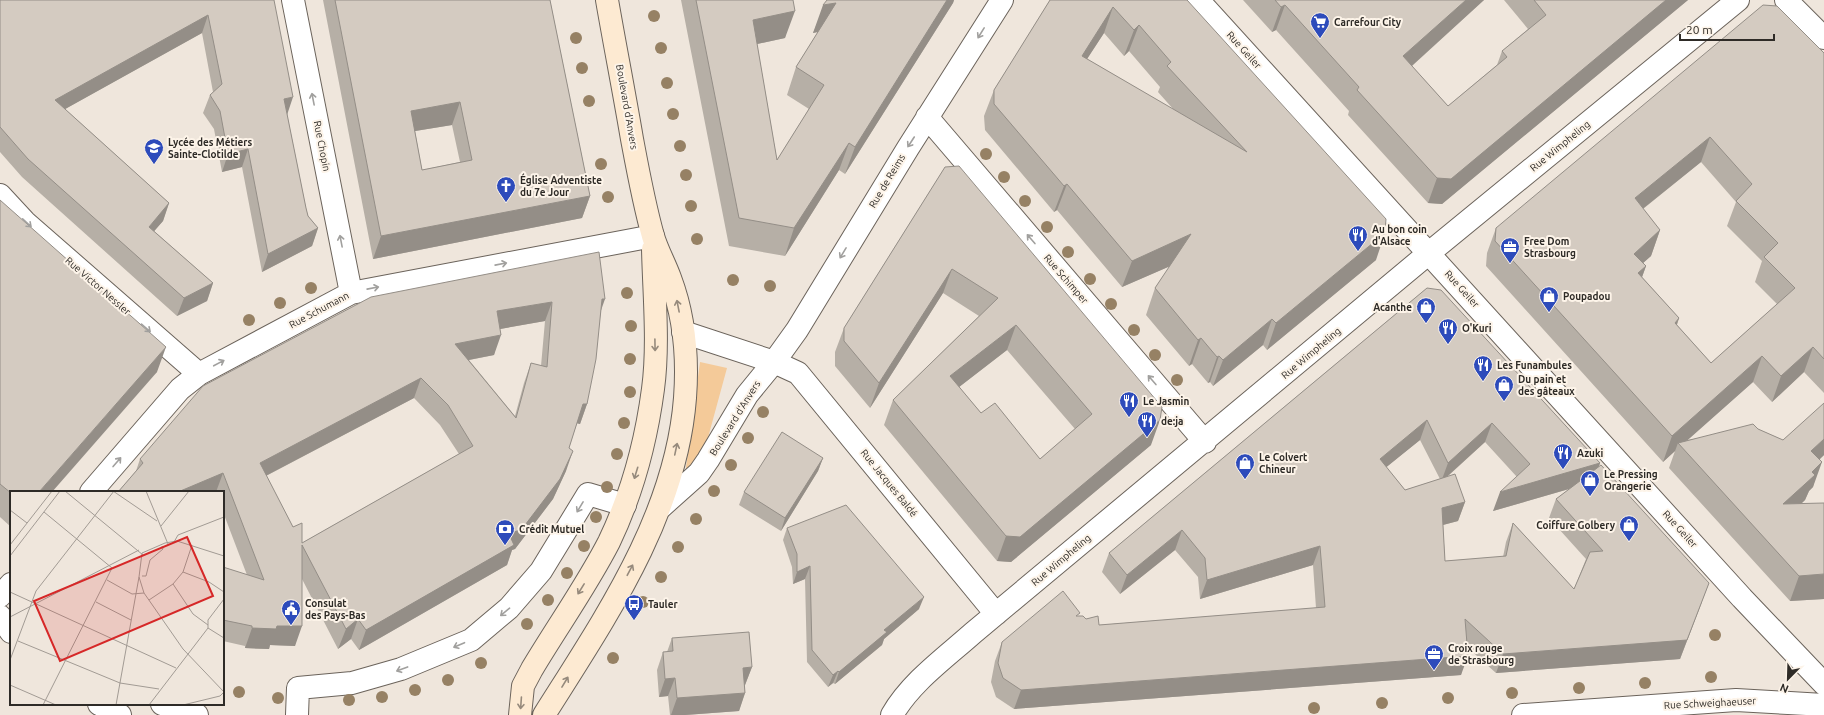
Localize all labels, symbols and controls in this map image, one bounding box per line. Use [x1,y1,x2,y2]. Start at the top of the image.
supermarket icon: Carrefour City [1309,11,1331,39]
scale bar [1680,16,1774,42]
place label: Carrefour City [1334,17,1402,28]
text: 20 m [1686,23,1713,36]
one-way arrow [977,27,985,38]
street label: Rue Geiler [1224,29,1264,71]
street label: Boulevard d'Anvers [614,64,640,150]
one-way arrow [308,93,316,106]
street label: Rue Wimpheling [1528,118,1592,174]
street label: Rue Chopin [312,120,332,172]
school or university icon: Lycée des Métiers Sainte-Clotilde [143,137,165,165]
place label: Lycée des Métiers Sainte-Clotilde [168,137,252,160]
one-way arrow [907,137,915,148]
street label: Rue de Reims [867,152,907,210]
place label: Église Adventiste du 7e Jour [520,173,602,198]
church icon: Église Adventiste du 7e Jour [495,175,517,203]
one-way arrow [22,219,32,228]
restaurant icon: Au bon coin d'Alsace [1347,224,1369,252]
place label: Au bon coin d'Alsace [1372,224,1427,247]
one-way arrow [1027,233,1036,244]
one-way arrow [336,234,344,247]
office icon: Free Dom Strasbourg [1499,236,1521,264]
place label: Free Dom Strasbourg [1524,236,1576,259]
one-way arrow [839,247,847,258]
street label: Rue Schimper [1042,252,1090,306]
street label: Rue Victor Nessler [63,255,133,317]
one-way arrow [494,260,507,268]
street label: Rue Geiler [1442,268,1482,310]
one-way arrow [366,284,379,292]
shop icon: Poupadou [1538,285,1560,313]
street label: Rue Schumann [287,290,351,330]
place label: Poupadou [1563,291,1610,302]
shop icon: Acanthe [1415,296,1437,324]
one-way arrow [674,300,682,313]
place label: Acanthe [1373,302,1412,313]
restaurant icon: O'Kuri [1437,317,1459,345]
one-way arrow [141,323,151,332]
place label: O'Kuri [1462,323,1492,334]
street label: Rue Wimpheling [1279,325,1343,381]
one-way arrow [651,338,659,351]
restaurant icon: Les Funambules [1472,354,1494,382]
one-way arrow [213,359,225,366]
place label: Les Funambules [1497,360,1572,371]
shop icon: Du pain et des gâteaux [1493,374,1515,402]
place label: Du pain et des gâteaux [1518,374,1575,397]
one-way arrow [1148,375,1157,385]
street label: Boulevard d'Anvers [707,378,763,458]
restaurant icon: Le Jasmin [1118,390,1140,418]
place label: Le Jasmin [1143,396,1189,407]
restaurant icon: de:ja [1136,410,1158,438]
place label: de:ja [1161,416,1183,427]
restaurant icon: Azuki [1552,442,1574,470]
one-way arrow [673,443,681,456]
street label: Rue Jacques Baldé [858,447,920,519]
place label: Azuki [1577,448,1604,459]
shop icon: Le Colvert Chineur [1234,452,1256,480]
place label: Le Colvert Chineur [1259,452,1308,475]
one-way arrow [112,457,121,468]
one-way arrow [632,467,639,480]
shop icon: Le Pressing Orangerie [1579,469,1601,497]
place label: Le Pressing Orangerie [1604,469,1658,492]
inset map [10,491,224,705]
one-way arrow [576,501,584,513]
street label: Rue Geiler [1660,508,1700,550]
shop icon: Coiffure Golbery [1618,514,1640,542]
bank icon: Crédit Mutuel [494,518,516,546]
place label: Coiffure Golbery [1536,519,1616,531]
place label: Crédit Mutuel [519,524,584,535]
street label: Rue Wimpheling [1029,532,1093,588]
one-way arrow [627,564,635,576]
one-way arrow [576,583,584,595]
bus stop icon: Tauler [623,593,645,621]
public building icon: Consulat des Pays-Bas [280,598,302,626]
place label: Consulat des Pays-Bas [305,598,366,621]
place label: Tauler [648,599,678,610]
one-way arrow [499,607,510,616]
one-way arrow [453,642,465,649]
office icon: Croix rouge de Strasbourg [1423,643,1445,671]
place label: Croix rouge de Strasbourg [1448,643,1514,666]
north arrow [1768,659,1808,699]
one-way arrow [396,665,408,673]
one-way arrow [561,676,569,688]
text: N [1778,681,1790,695]
street label: Rue Schweighaeuser [1664,695,1757,711]
one-way arrow [517,696,524,709]

